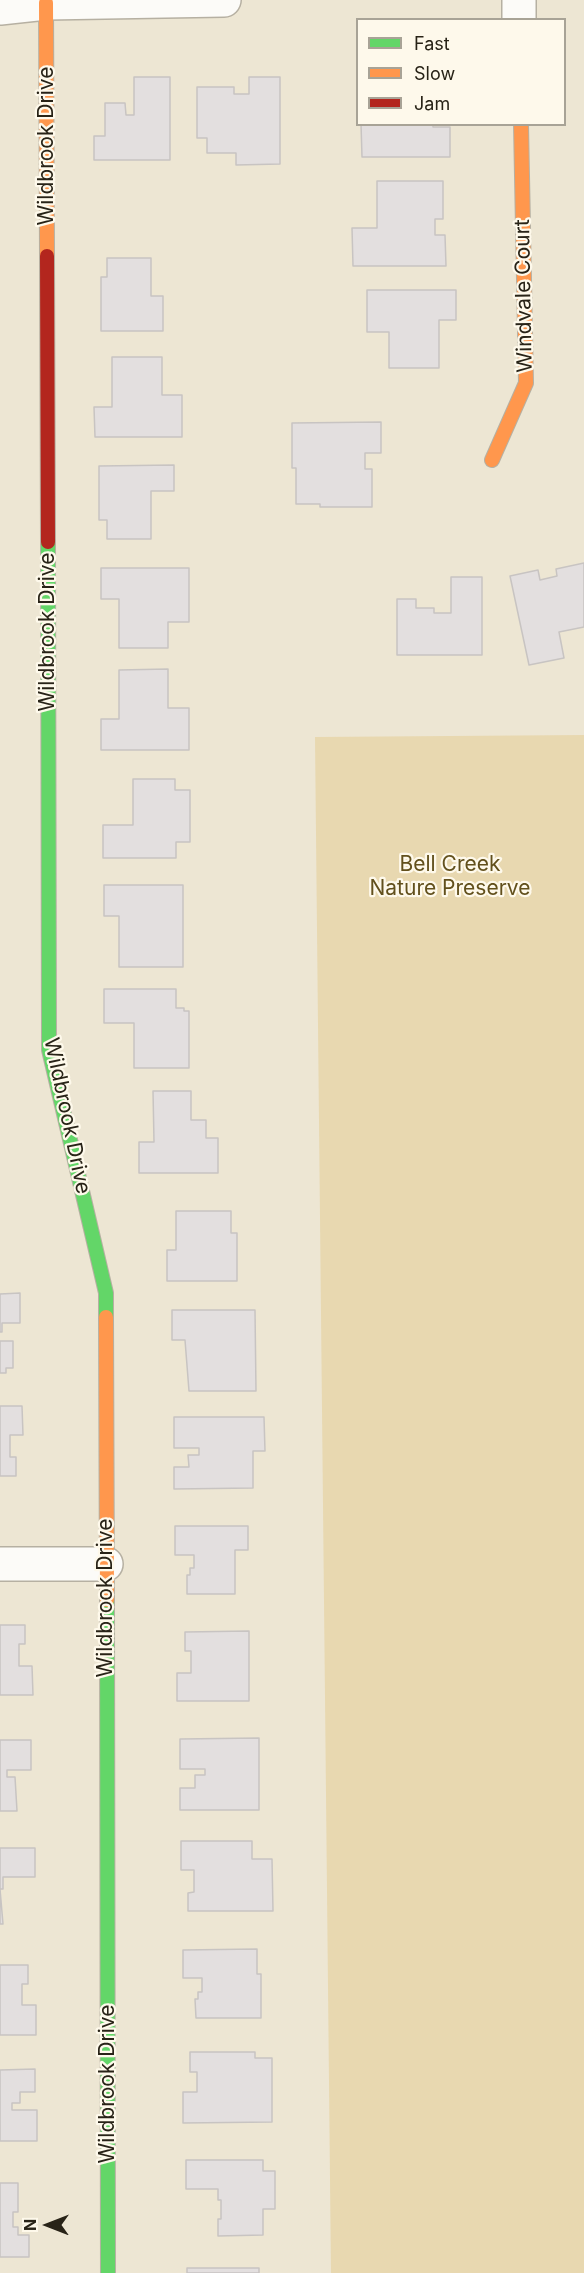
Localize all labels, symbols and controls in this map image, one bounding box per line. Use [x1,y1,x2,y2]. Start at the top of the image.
legend [356,18,566,126]
text: Fast [414,33,450,54]
text: Slow [414,63,455,84]
street label: Wildbrook Drive [34,67,60,225]
text: Jam [414,93,450,114]
street label: Windvale Court [510,219,538,373]
street label: Wildbrook Drive [35,553,61,711]
park label: Bell Creek Nature Preserve [369,852,531,902]
street label: Wildbrook Drive [38,1036,96,1196]
street label: Wildbrook Drive [93,1519,119,1677]
street label: Wildbrook Drive [95,2005,121,2163]
north arrow [18,2195,78,2255]
text: N [20,2219,40,2231]

